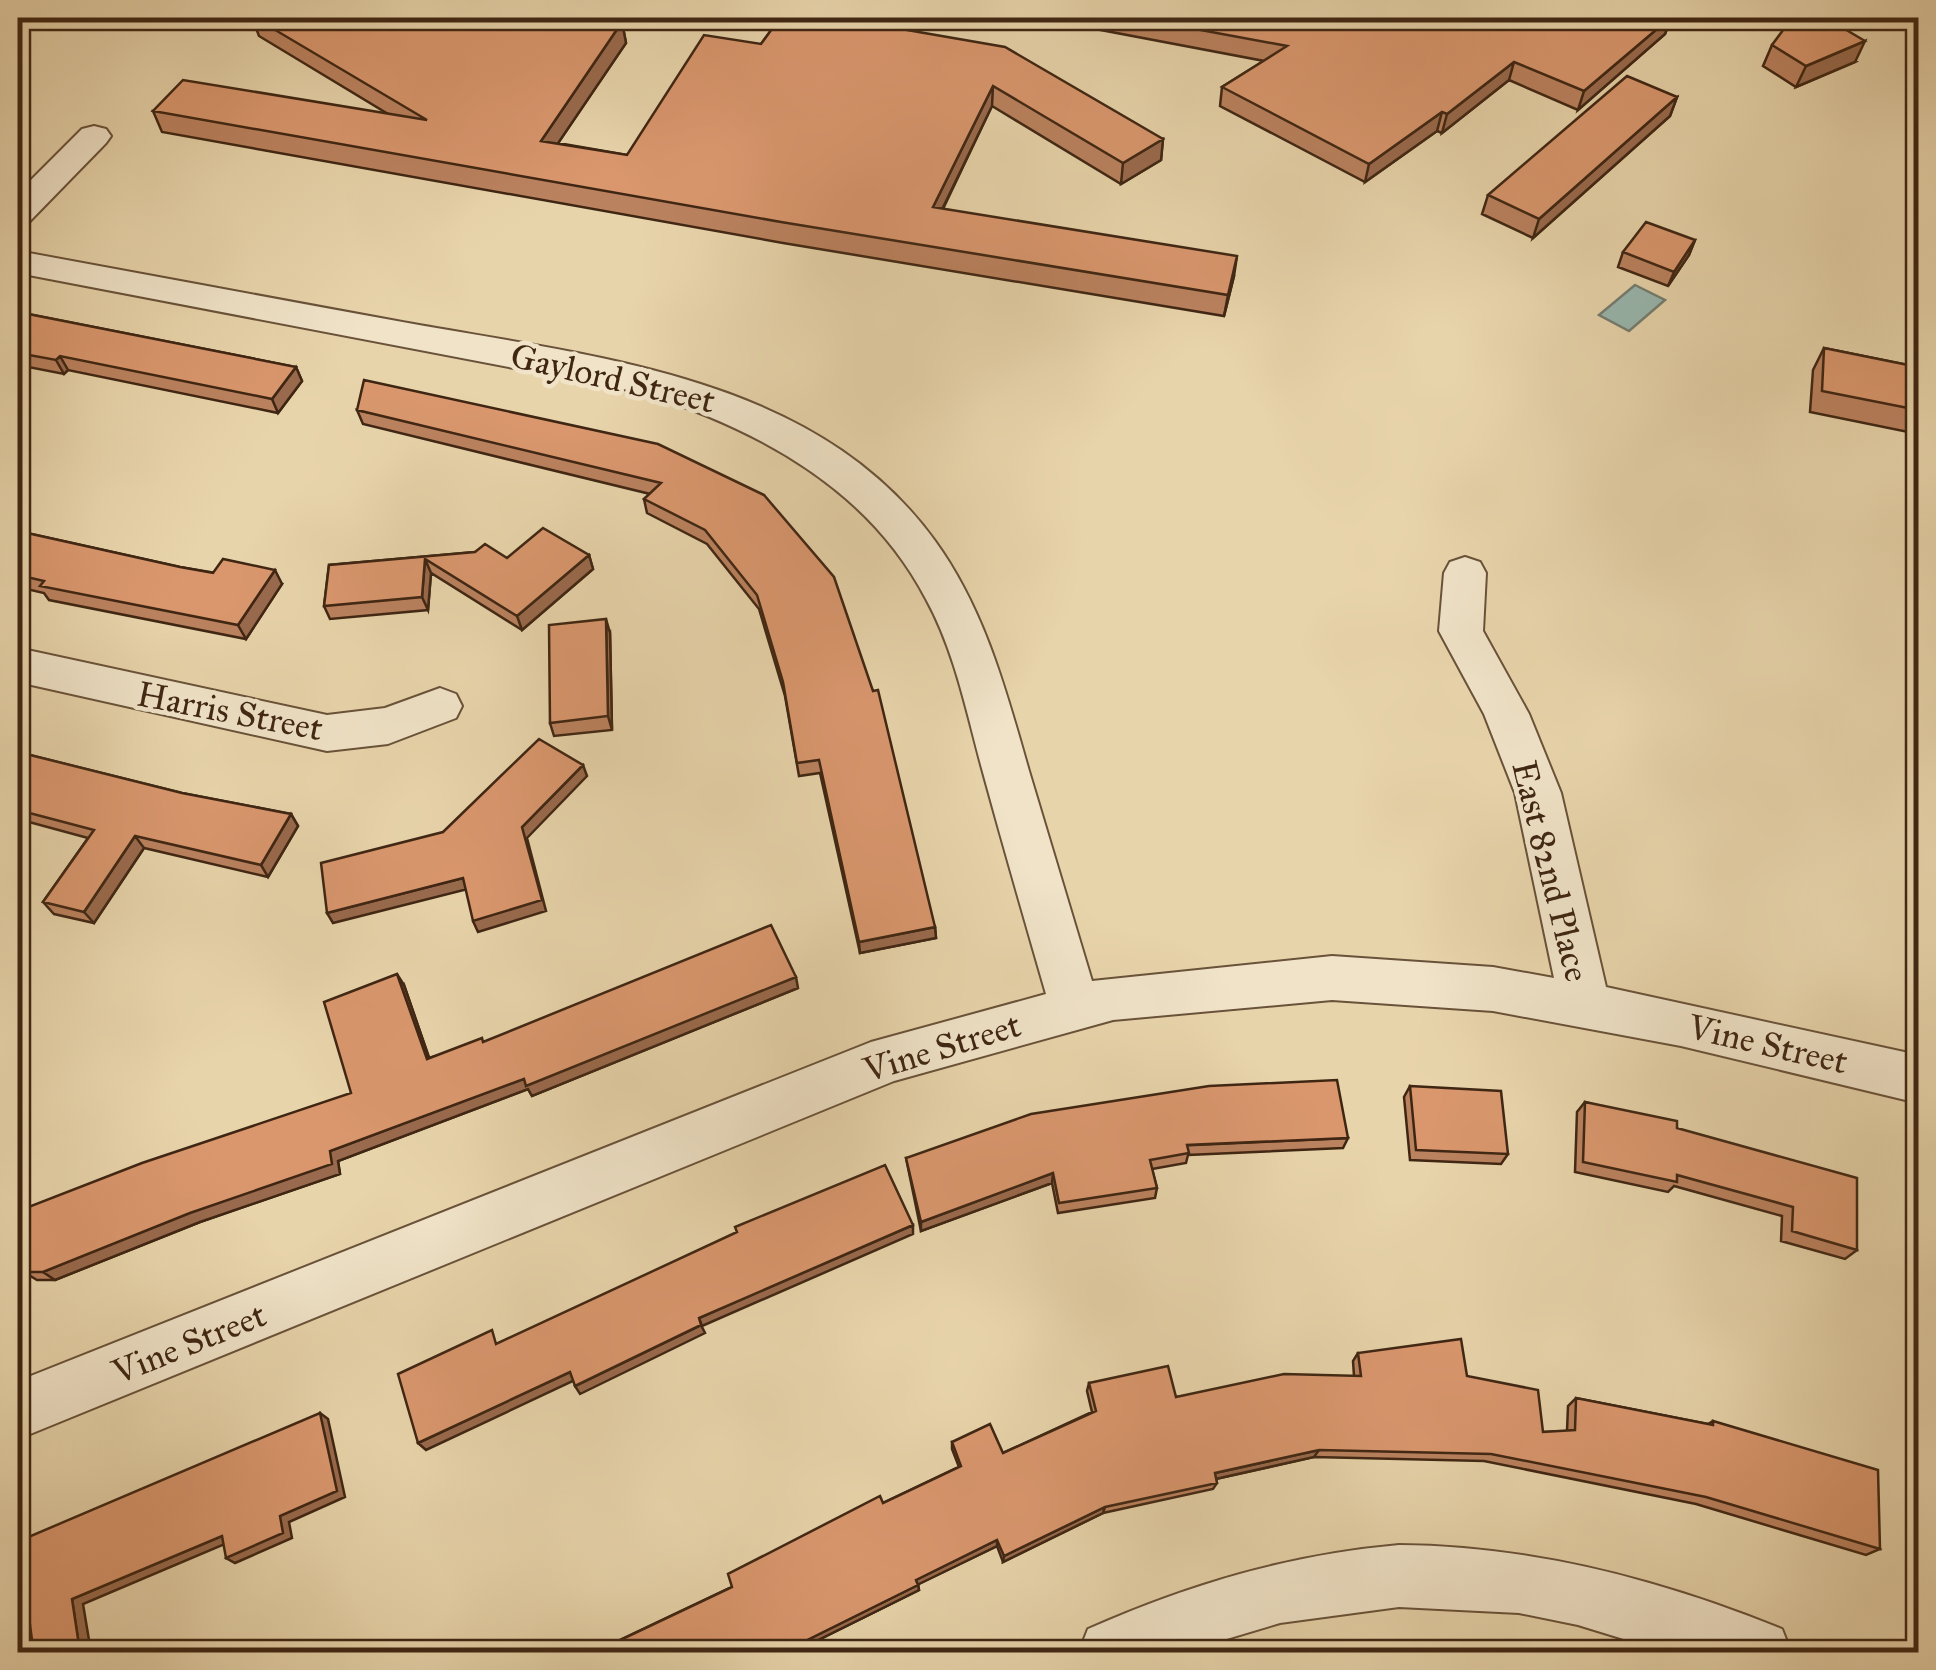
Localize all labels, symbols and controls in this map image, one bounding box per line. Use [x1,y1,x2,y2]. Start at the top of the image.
street label: Gaylord Street [507,334,719,423]
street label: Harris Street [133,672,326,751]
street label: East 82nd Place [1502,756,1599,986]
street label: Vine Street [857,1003,1026,1092]
street label: Vine Street [1683,1005,1852,1084]
street label: Vine Street [105,1293,272,1394]

